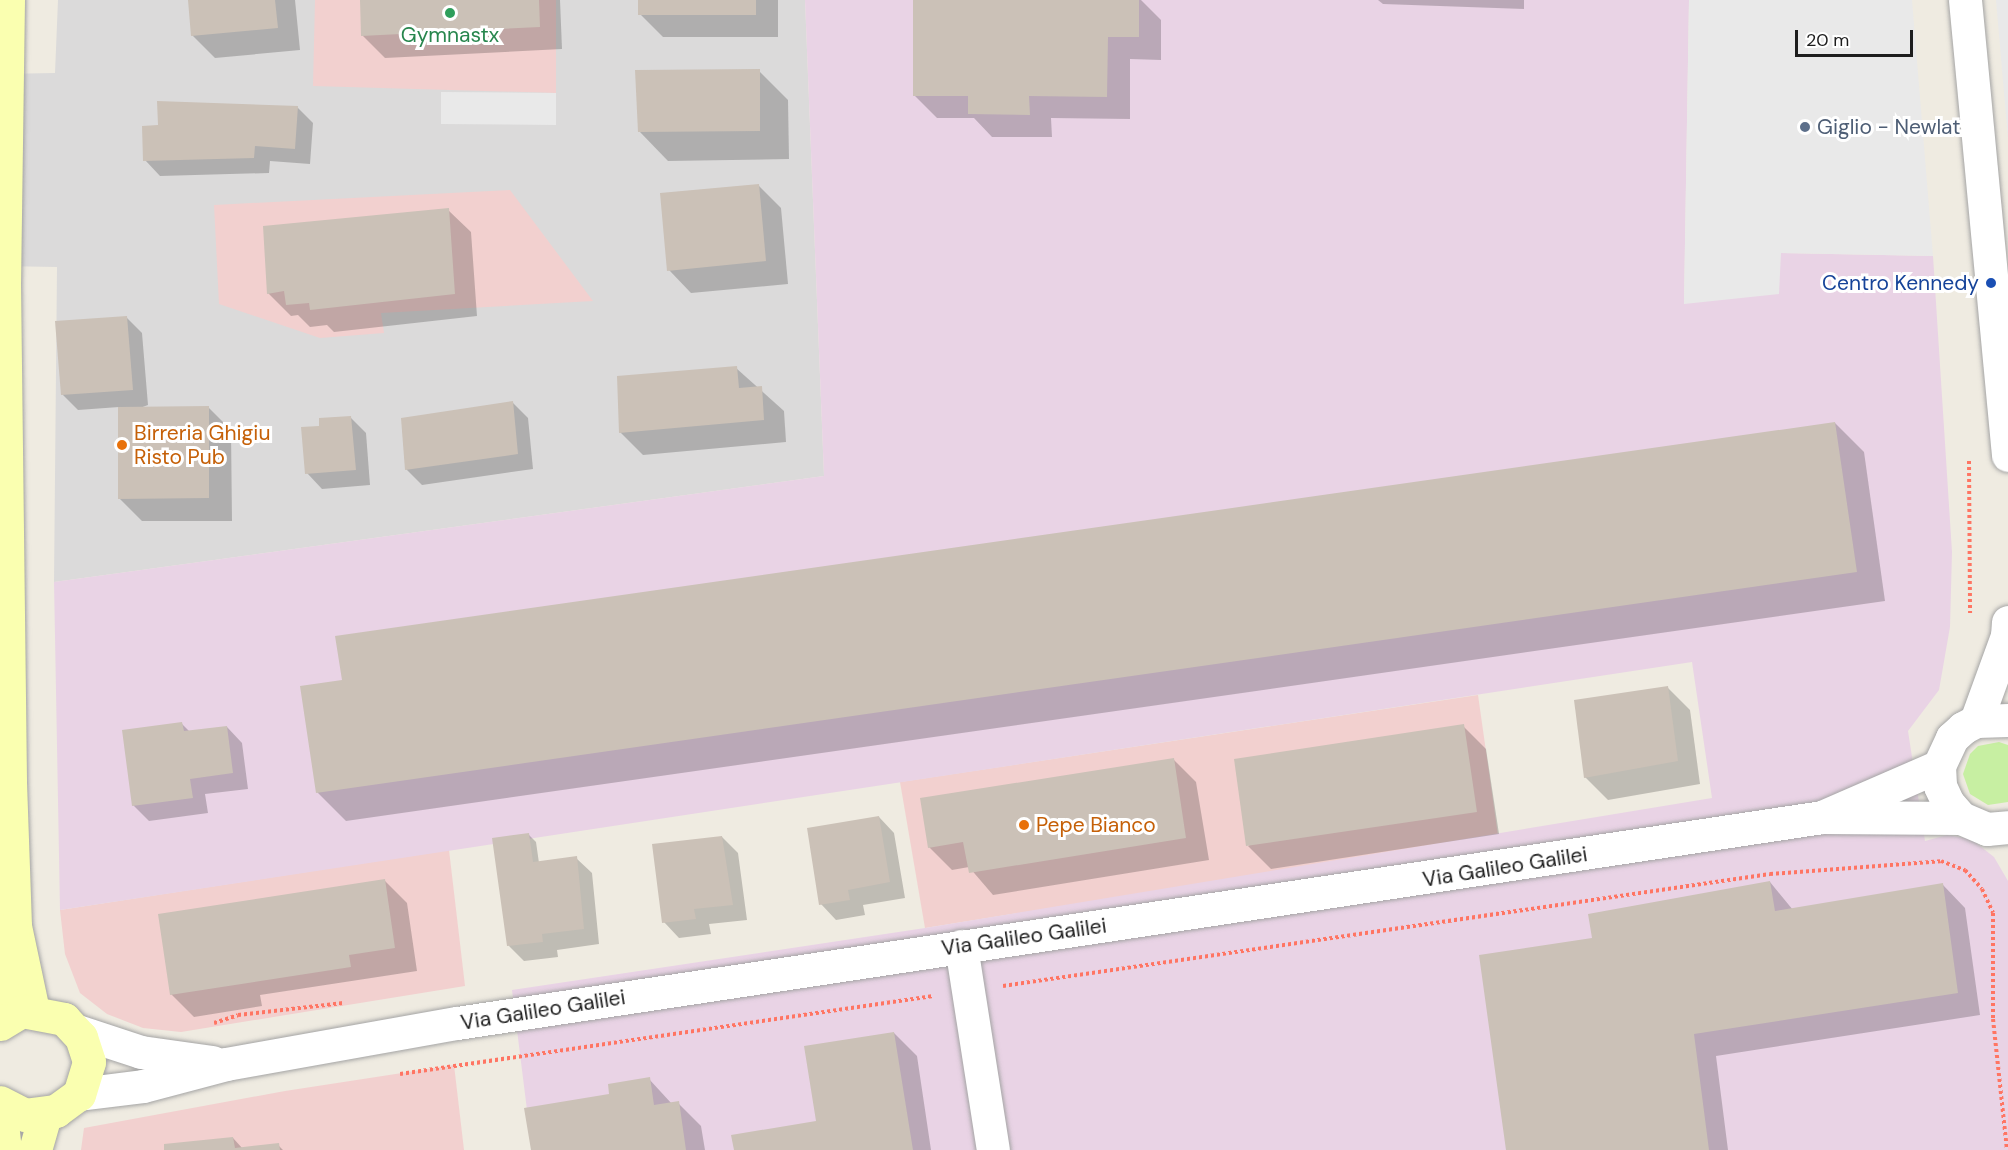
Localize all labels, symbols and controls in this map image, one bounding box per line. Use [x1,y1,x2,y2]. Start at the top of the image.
marker: Gymnastx [443,6,457,20]
scale bar [1798,18,1916,56]
place label: Gymnastx [401,22,499,48]
text: 20 m [1806,28,1849,52]
place label: Giglio - Newlat [1817,114,1960,140]
marker: Giglio - Newlat [1798,120,1812,134]
place label: Centro Kennedy [1822,270,1979,296]
marker: Centro Kennedy [1984,276,1998,290]
place label: Birreria Ghigiu Risto Pub [134,420,270,470]
marker: Birreria Ghigiu Risto Pub [115,438,129,452]
place label: Pepe Bianco [1036,812,1156,838]
marker: Pepe Bianco [1017,818,1031,832]
street label: Via Galileo Galilei [1421,842,1589,892]
street label: Via Galileo Galilei [940,913,1108,961]
street label: Via Galileo Galilei [459,985,627,1035]

